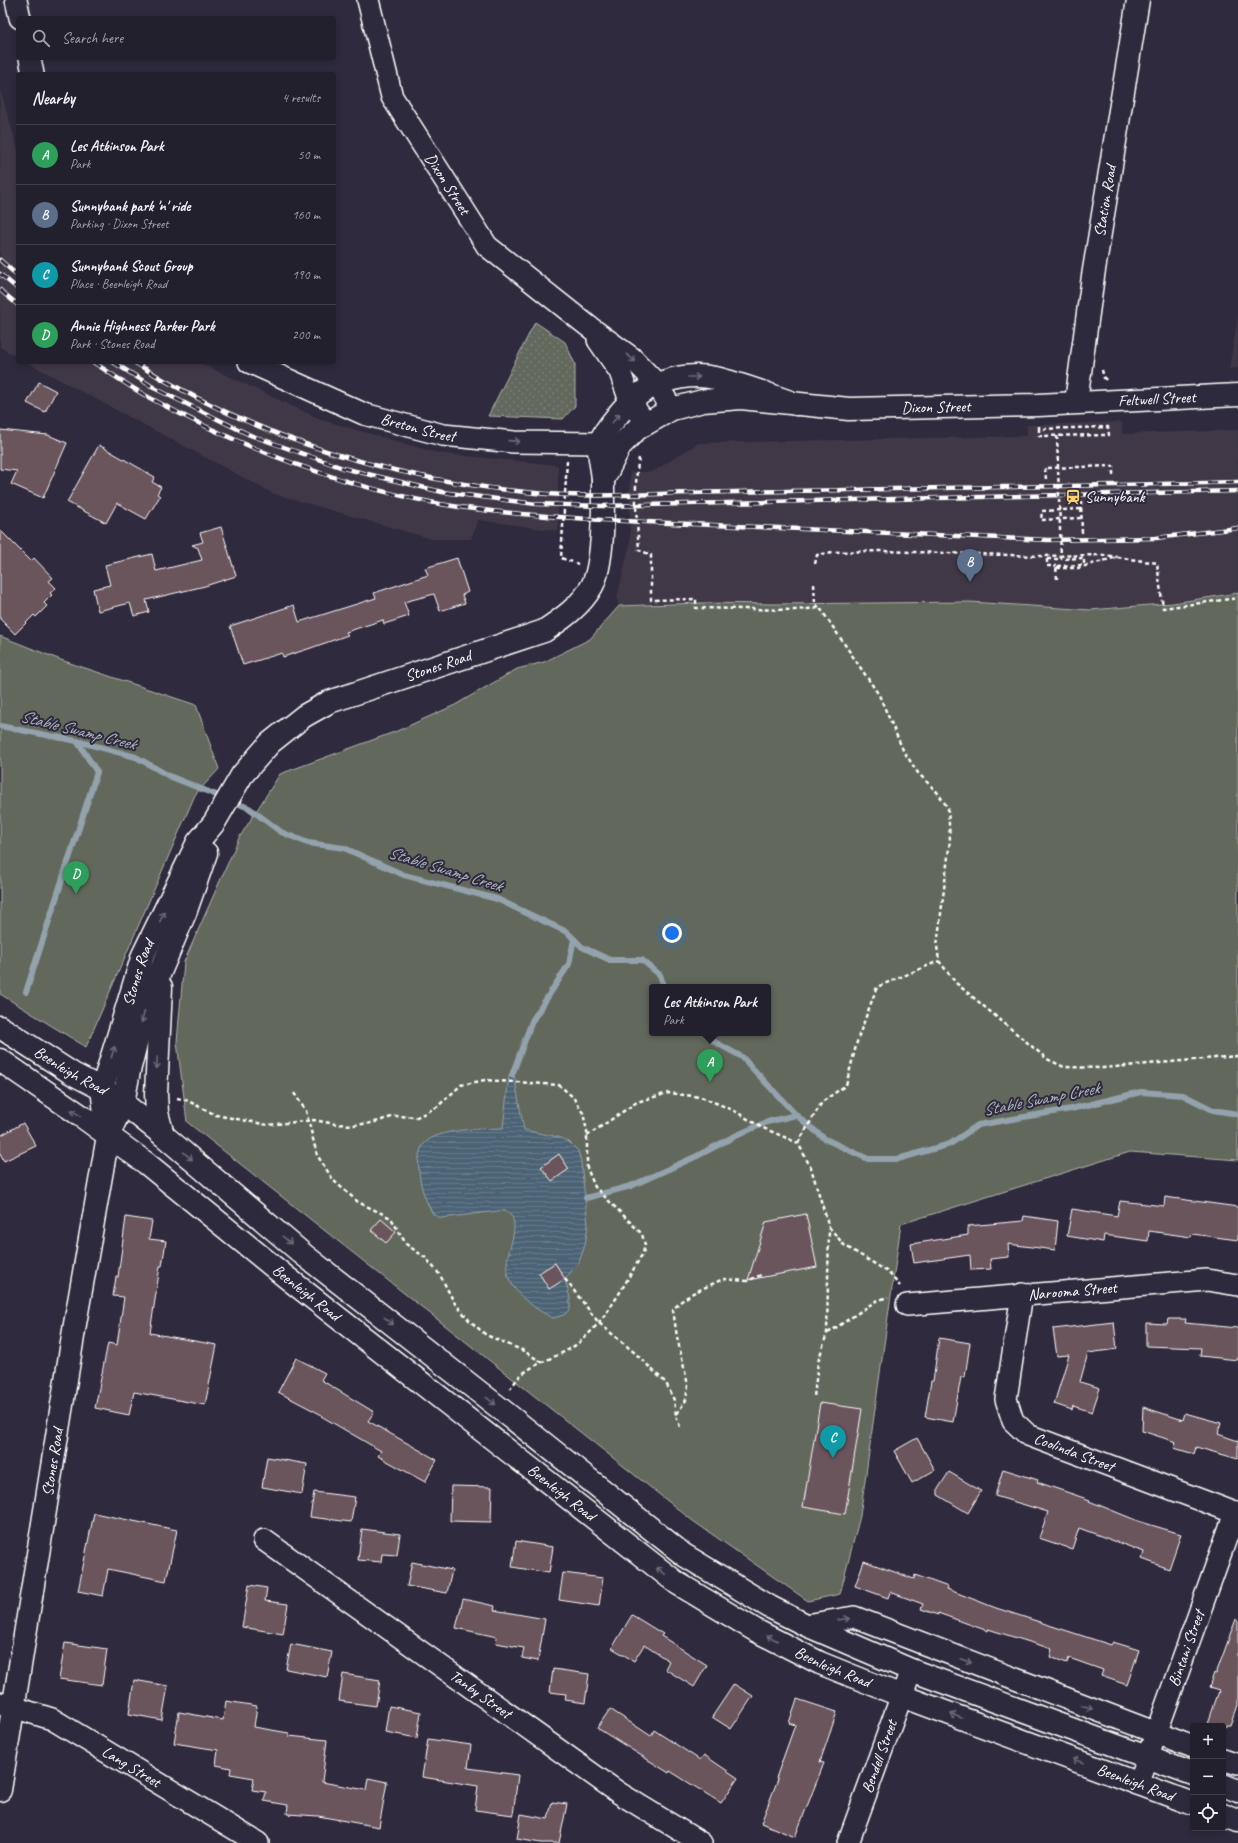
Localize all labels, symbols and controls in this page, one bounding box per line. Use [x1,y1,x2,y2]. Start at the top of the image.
search box [16,16,336,60]
icon: search [30,27,52,49]
text: Search here [62,29,123,48]
text: Nearby [32,88,75,109]
text: 4 results [282,90,320,106]
text: Les Atkinson Park [70,137,164,156]
text: A [42,147,48,163]
text: 50 m [298,147,320,163]
street label: Dixon Street [420,149,475,220]
text: Park [70,156,91,172]
street label: Station Road [1090,161,1121,238]
text: Sunnybank park 'n' ride [70,197,191,216]
text: B [42,207,48,223]
text: 160 m [292,207,320,223]
text: Parking · Dixon Street [70,216,168,232]
text: Sunnybank Scout Group [70,257,192,276]
text: C [42,267,48,283]
text: 190 m [292,267,320,283]
text: Place · Beenleigh Road [70,276,167,292]
text: Annie Highness Parker Park [70,317,215,336]
text: D [41,327,49,343]
text: 200 m [292,327,320,343]
text: Park · Stones Road [70,336,155,352]
one-way arrow [625,354,636,363]
one-way arrow [687,373,700,381]
street label: Feltwell Street [1117,387,1198,411]
street label: Dixon Street [901,396,972,418]
street label: Breton Street [379,409,459,446]
one-way arrow [611,413,620,424]
one-way arrow [507,438,520,445]
place label: Sunnybank [1085,487,1146,507]
station icon: Sunnybank [1064,488,1082,506]
pin: B [957,549,983,582]
street label: Stones Road [403,645,476,686]
water label: Stable Swamp Creek [18,706,140,755]
water label: Stable Swamp Creek [386,842,507,897]
pin: D [63,861,89,894]
one-way arrow [159,911,166,923]
your location [662,923,682,943]
street label: Stones Road [118,934,160,1008]
popup [649,984,771,1036]
text: Les Atkinson Park [663,993,757,1012]
one-way arrow [139,1010,146,1023]
text: Park [663,1012,684,1028]
street label: Beenleigh Road [30,1042,113,1101]
one-way arrow [110,1046,117,1059]
pin: A [697,1049,723,1082]
one-way arrow [154,1056,161,1069]
water label: Stable Swamp Creek [981,1077,1103,1121]
one-way arrow [71,1108,82,1117]
one-way arrow [183,1151,193,1160]
one-way arrow [282,1236,292,1245]
street label: Beenleigh Road [268,1260,346,1327]
street label: Narooma Street [1027,1277,1119,1305]
one-way arrow [383,1317,394,1325]
one-way arrow [486,1397,497,1405]
street label: Stones Road [37,1424,68,1497]
pin: C [820,1425,846,1458]
street label: Coolinda Street [1031,1428,1119,1477]
street label: Beenleigh Road [523,1460,602,1527]
one-way arrow [656,1566,667,1575]
street label: Bintani Street [1164,1605,1210,1689]
one-way arrow [837,1615,850,1623]
one-way arrow [766,1634,778,1642]
street label: Beenleigh Road [791,1642,876,1693]
one-way arrow [959,1657,971,1665]
street label: Tanby Street [446,1666,518,1725]
one-way arrow [1081,1704,1093,1712]
one-way arrow [949,1712,962,1719]
street label: Bendell Street [857,1716,902,1796]
map controls [1190,1723,1226,1831]
button: + [1190,1723,1226,1759]
street label: Lang Street [98,1741,166,1793]
one-way arrow [1072,1757,1084,1765]
street label: Beenleigh Road [1094,1759,1179,1807]
button: − [1190,1759,1226,1795]
button: locate [1190,1795,1226,1831]

